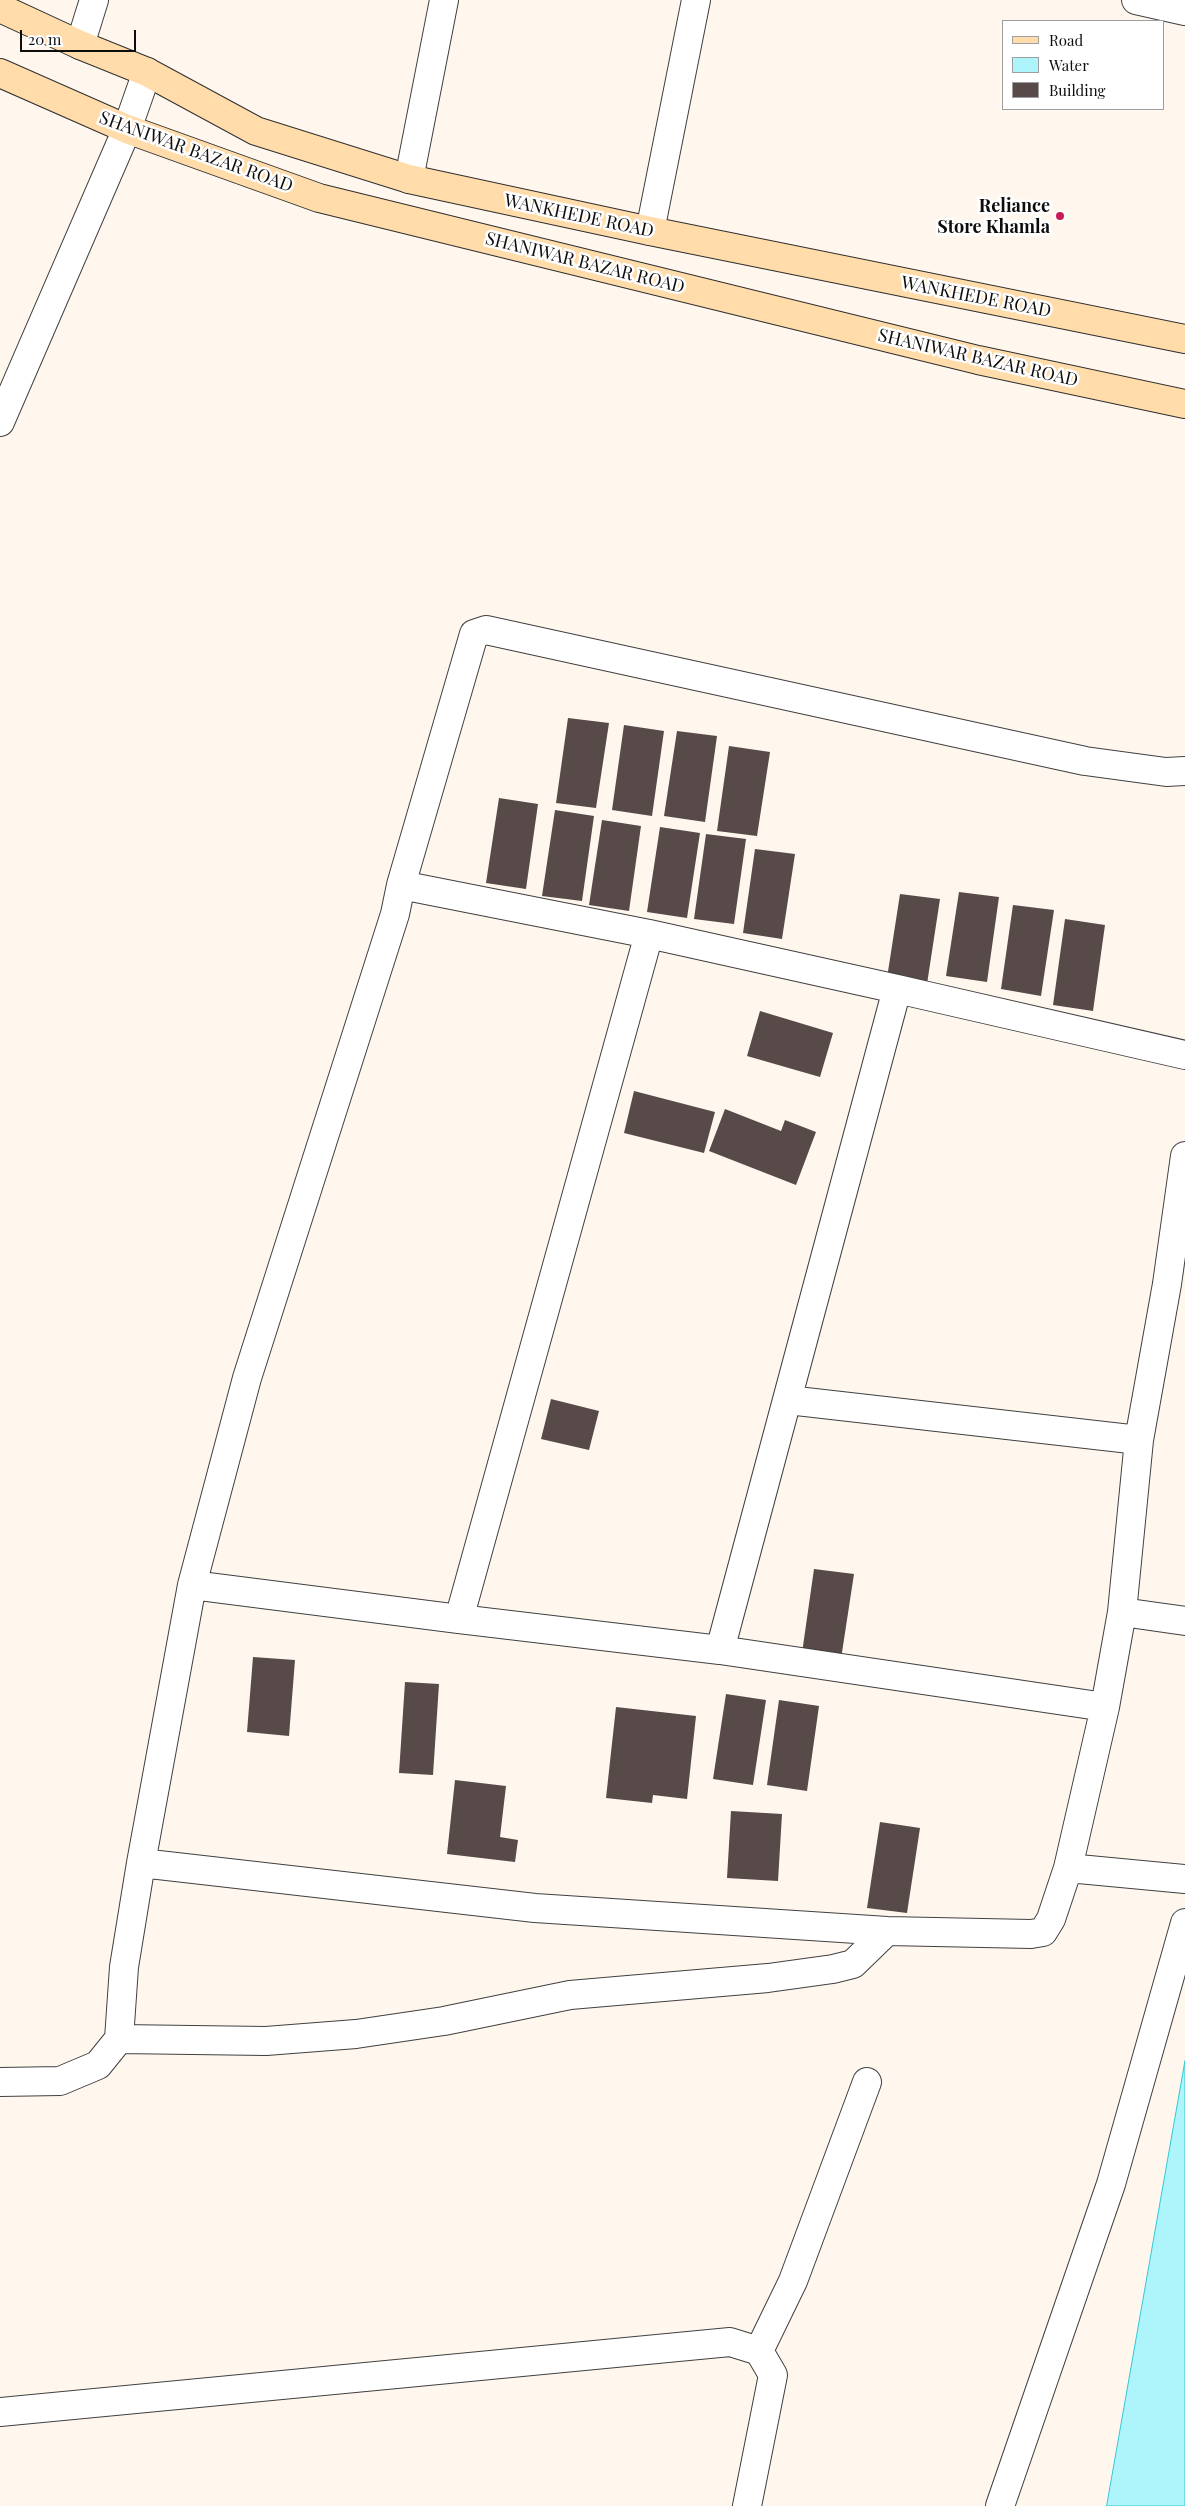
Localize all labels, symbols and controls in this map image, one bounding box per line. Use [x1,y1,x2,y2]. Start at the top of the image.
scale bar [22,20,139,52]
legend [1002,20,1165,110]
text: 20 m [28,29,61,49]
text: Road [1049,30,1083,50]
text: Water [1049,55,1089,75]
text: Building [1049,80,1105,100]
street label: SHANIWAR BAZAR ROAD [96,107,296,197]
street label: WANKHEDE ROAD [502,190,656,242]
place label: Reliance Store Khamla [937,195,1050,238]
marker: Reliance Store Khamla [1054,210,1066,222]
street label: SHANIWAR BAZAR ROAD [483,228,687,298]
street label: WANKHEDE ROAD [899,272,1053,322]
street label: SHANIWAR BAZAR ROAD [876,324,1080,392]

